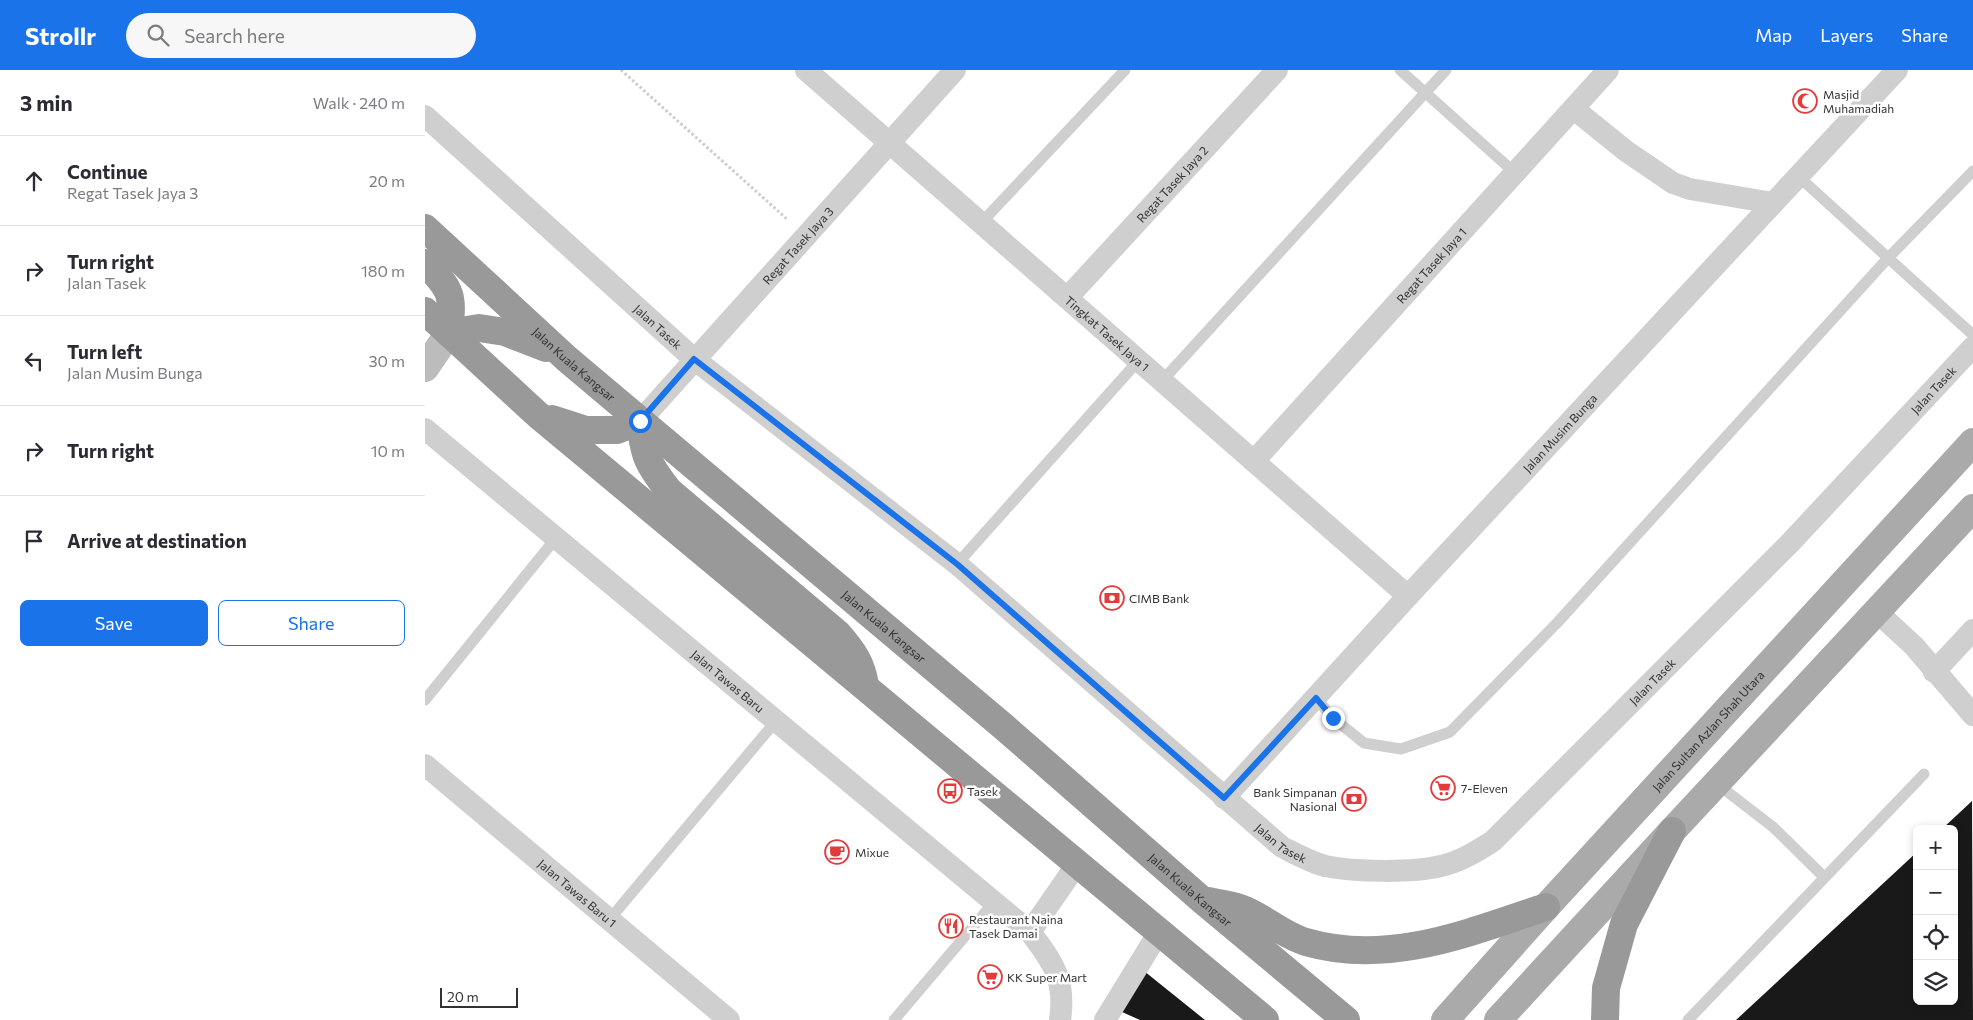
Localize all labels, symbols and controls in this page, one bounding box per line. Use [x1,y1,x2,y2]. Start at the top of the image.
search box [126,13,476,58]
text: Strollr [25,21,96,50]
icon: search [144,21,172,49]
text: Search here [184,24,285,47]
text: Map [1755,24,1792,46]
text: Layers [1820,24,1873,46]
text: Share [1901,24,1948,46]
place label: Masjid Muhamadiah [1823,87,1894,115]
mosque icon: Masjid Muhamadiah [1792,88,1818,114]
text: 3 min [20,90,73,115]
text: Walk · 240 m [313,93,405,112]
street label: Regat Tasek Jaya 2 [1133,143,1211,225]
text: Continue [67,160,147,183]
icon: ahead [20,167,48,195]
text: 20 m [369,171,405,190]
text: Regat Tasek Jaya 3 [67,183,198,202]
street label: Regat Tasek Jaya 3 [759,204,836,287]
street label: Regat Tasek Jaya 1 [1393,225,1469,306]
text: Turn right [67,250,154,273]
icon: right [20,257,48,285]
text: 180 m [361,261,405,280]
text: Jalan Tasek [67,273,146,292]
street label: Tingkat Tasek Jaya 1 [1062,293,1152,374]
street label: Jalan Tasek [631,301,685,352]
street label: Jalan Kuala Kangsar [529,324,619,404]
text: Turn left [67,340,142,363]
icon: left [20,347,48,375]
text: 30 m [368,351,405,370]
text: Jalan Musim Bunga [67,363,203,382]
street label: Jalan Tasek [1908,363,1959,417]
street label: Jalan Musim Bunga [1520,391,1599,476]
route start [629,410,652,433]
icon: right [20,437,48,465]
text: Turn right [67,439,154,462]
text: 10 m [371,441,405,460]
icon: arrive [20,527,48,555]
text: Arrive at destination [67,529,247,552]
bank icon: CIMB Bank [1099,585,1125,611]
street label: Jalan Kuala Kangsar [839,587,929,666]
place label: CIMB Bank [1129,591,1190,605]
button: Save [20,600,208,646]
button: Share [218,600,405,646]
street label: Jalan Tawas Baru [688,647,767,715]
street label: Jalan Tasek [1626,655,1678,708]
street label: Jalan Sultan Azlan Shah Utara [1649,667,1767,795]
route end [1322,707,1345,730]
supermarket icon: 7-Eleven [1430,775,1456,801]
bus stop icon: Tasek [937,778,963,804]
place label: 7-Eleven [1461,781,1508,795]
place label: Tasek [967,784,999,798]
place label: Bank Simpanan Nasional [1253,785,1337,813]
bank icon: Bank Simpanan Nasional [1341,786,1367,812]
street label: Jalan Tasek [1252,820,1309,866]
map controls [1913,825,1958,1005]
button: + [1913,825,1958,870]
cafe icon: Mixue [824,839,850,865]
place label: Mixue [855,845,889,859]
street label: Jalan Kuala Kangsar [1146,850,1235,929]
street label: Jalan Tawas Baru 1 [535,856,619,930]
button: − [1913,870,1958,915]
place label: Restaurant Naina Tasek Damai [969,912,1063,940]
restaurant icon: Restaurant Naina Tasek Damai [938,913,964,939]
button: locate [1913,915,1958,960]
button: layers [1913,960,1958,1005]
supermarket icon: KK Super Mart [977,964,1003,990]
place label: KK Super Mart [1007,970,1087,984]
scale bar [440,985,517,1008]
text: 20 m [447,988,479,1005]

